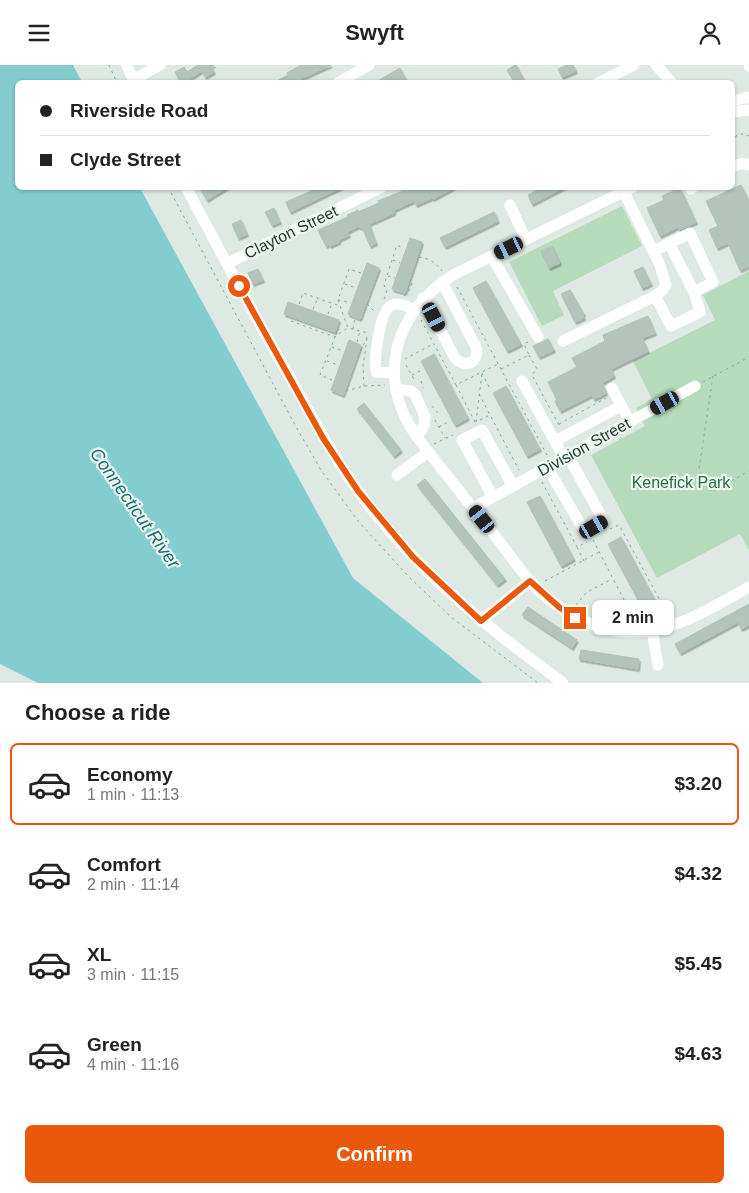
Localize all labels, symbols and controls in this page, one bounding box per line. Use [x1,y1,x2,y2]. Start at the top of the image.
icon: menu [25,19,53,47]
icon: person [696,19,724,47]
text: Swyft [345,20,404,45]
text: Riverside Road [70,100,208,121]
text: Clyde Street [70,149,181,170]
street label: Clayton Street [242,202,341,262]
car [492,235,525,261]
route start [228,275,250,297]
car [420,300,447,334]
car [648,389,681,417]
street label: Division Street [535,414,634,479]
water label: Connecticut River [86,444,185,573]
park label: Kenefick Park [632,474,731,491]
car [466,503,497,535]
car [577,513,610,541]
callout: 2 min [592,601,675,635]
route end [564,607,586,629]
text: 2 min [612,609,654,626]
text: Choose a ride [25,700,170,725]
icon: car [27,762,72,807]
text: Economy [87,764,173,785]
text: $3.20 [674,773,722,794]
text: 1 min · 11:13 [87,786,179,803]
icon: car [27,852,72,897]
text: Comfort [87,854,161,875]
text: $4.32 [674,863,722,884]
text: 2 min · 11:14 [87,876,179,893]
icon: car [27,942,72,987]
text: XL [87,944,111,965]
text: $5.45 [674,953,722,974]
text: 3 min · 11:15 [87,966,179,983]
icon: car [27,1032,72,1077]
text: Green [87,1034,142,1055]
text: $4.63 [674,1043,722,1064]
text: 4 min · 11:16 [87,1056,179,1073]
button: Confirm [25,1125,724,1183]

